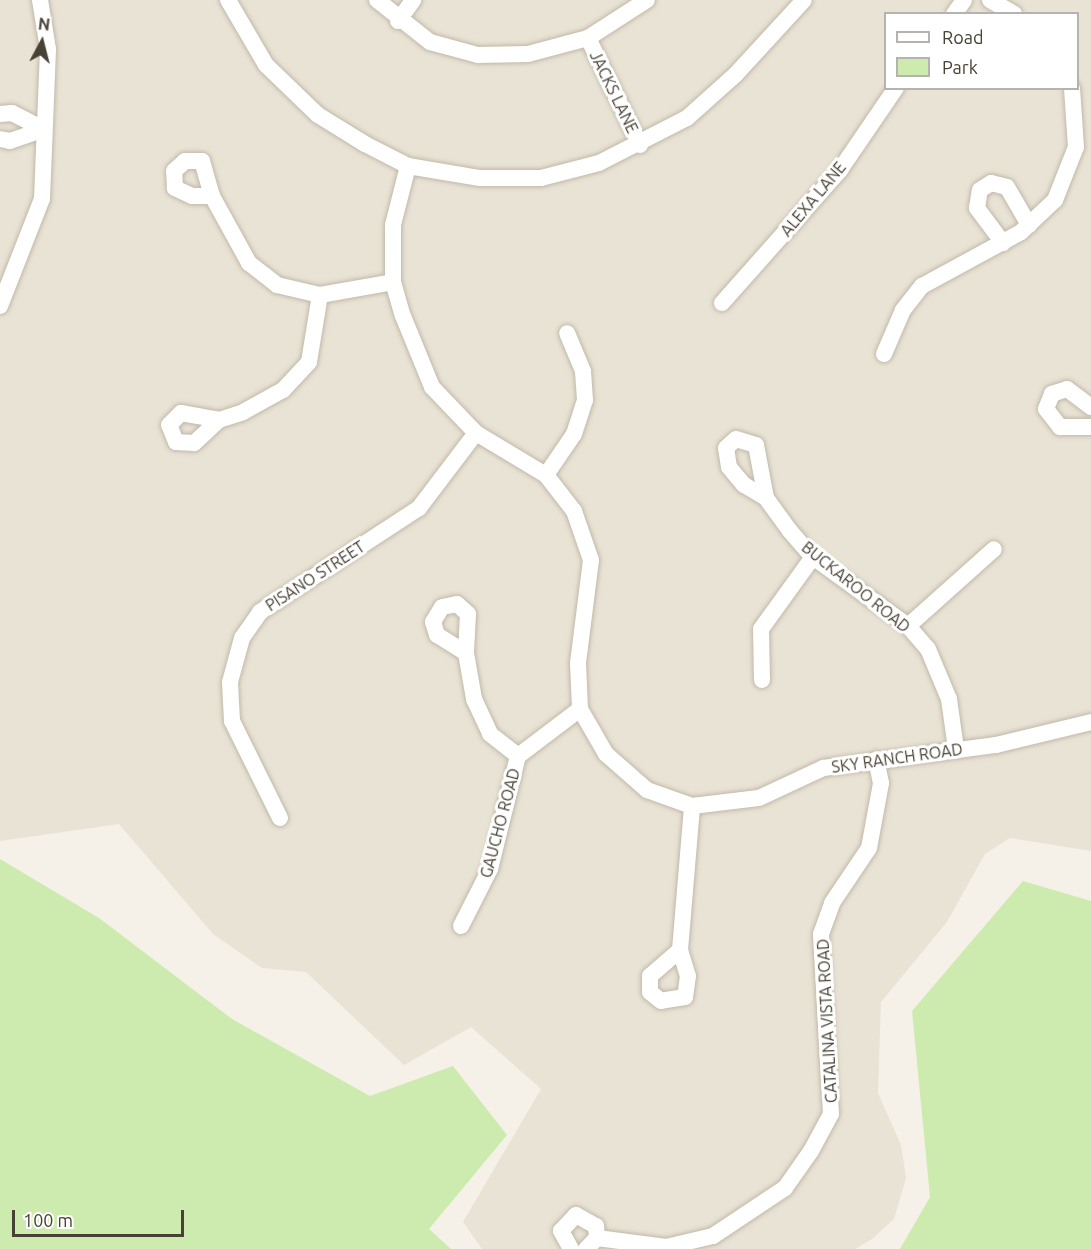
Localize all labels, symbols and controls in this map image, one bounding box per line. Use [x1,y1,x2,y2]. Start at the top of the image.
north arrow [12,12,72,72]
legend [884,12,1079,90]
text: N [37,14,51,34]
text: Road [942,27,984,47]
street label: JACKS LANE [586,48,642,136]
text: Park [942,57,978,77]
street label: ALEXA LANE [776,158,850,240]
street label: PISANO STREET [262,537,368,615]
street label: BUCKAROO ROAD [798,537,914,637]
street label: SKY RANCH ROAD [830,739,964,777]
street label: GAUCHO ROAD [476,766,524,880]
street label: CATALINA VISTA ROAD [813,938,841,1104]
scale bar [15,1198,188,1236]
text: 100 m [23,1210,73,1230]

